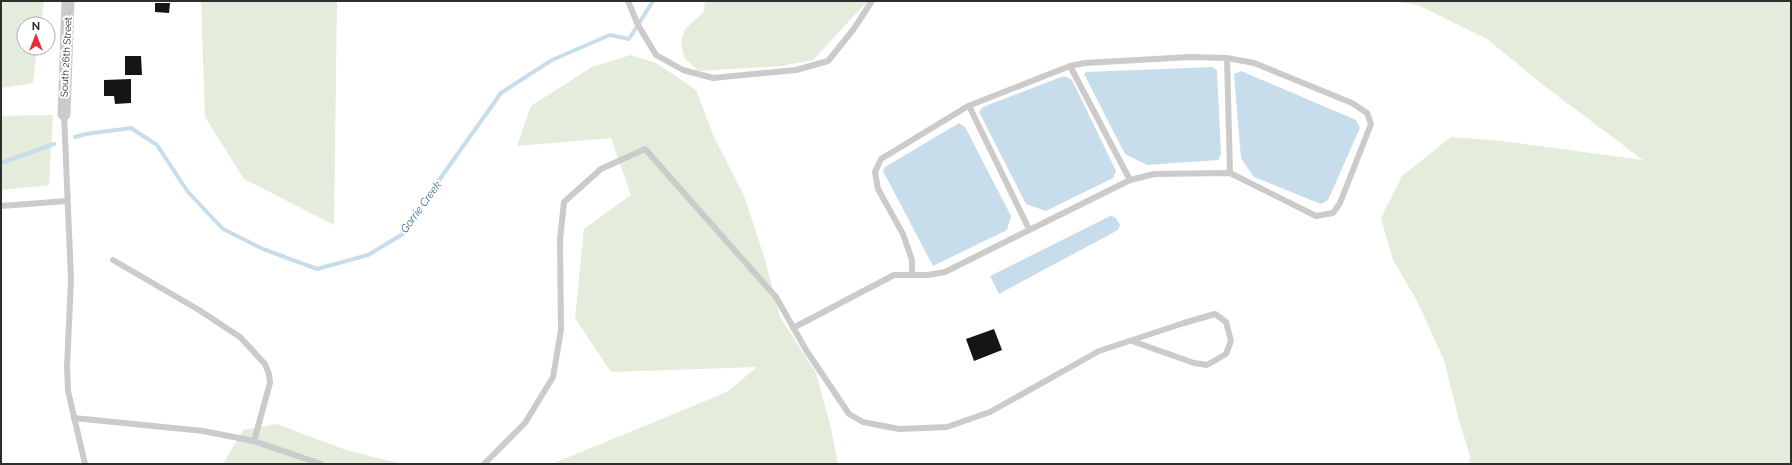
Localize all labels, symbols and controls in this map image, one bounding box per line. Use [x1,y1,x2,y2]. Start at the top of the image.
north arrow [16,16,56,56]
street label: South 26th Street [58,16,74,97]
text: N [32,20,40,33]
water label: Gorrie Creek [398,178,444,235]

